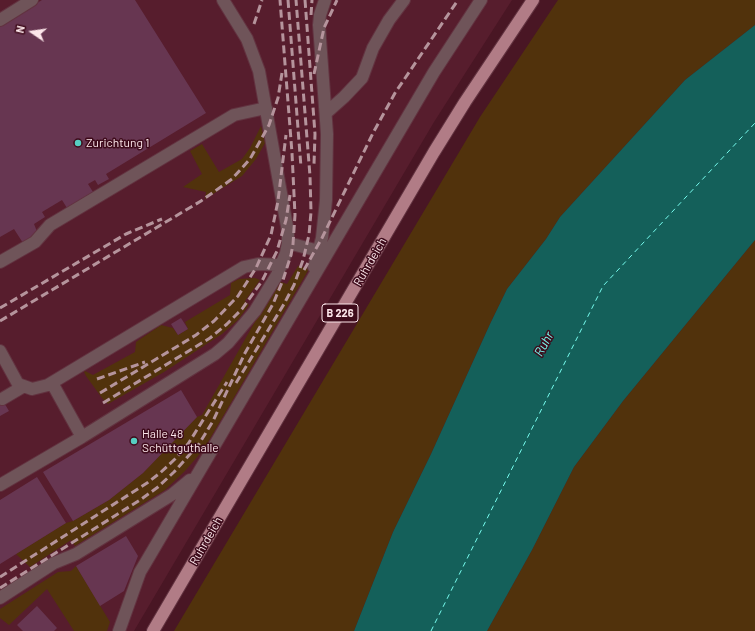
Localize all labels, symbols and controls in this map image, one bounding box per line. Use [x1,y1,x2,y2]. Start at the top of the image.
north arrow [12,12,52,52]
text: N [13,24,27,34]
place label: Zurichtung 1 [86,136,149,150]
marker: Zurichtung 1 [73,138,83,148]
street label: Ruhrdeich [350,235,390,289]
road number: B 226 [322,304,358,322]
water label: Ruhr [531,329,557,359]
place label: Halle 48 Schüttguthalle [142,427,219,455]
marker: Halle 48 Schüttguthalle [129,436,139,446]
street label: Ruhrdeich [186,514,226,568]

